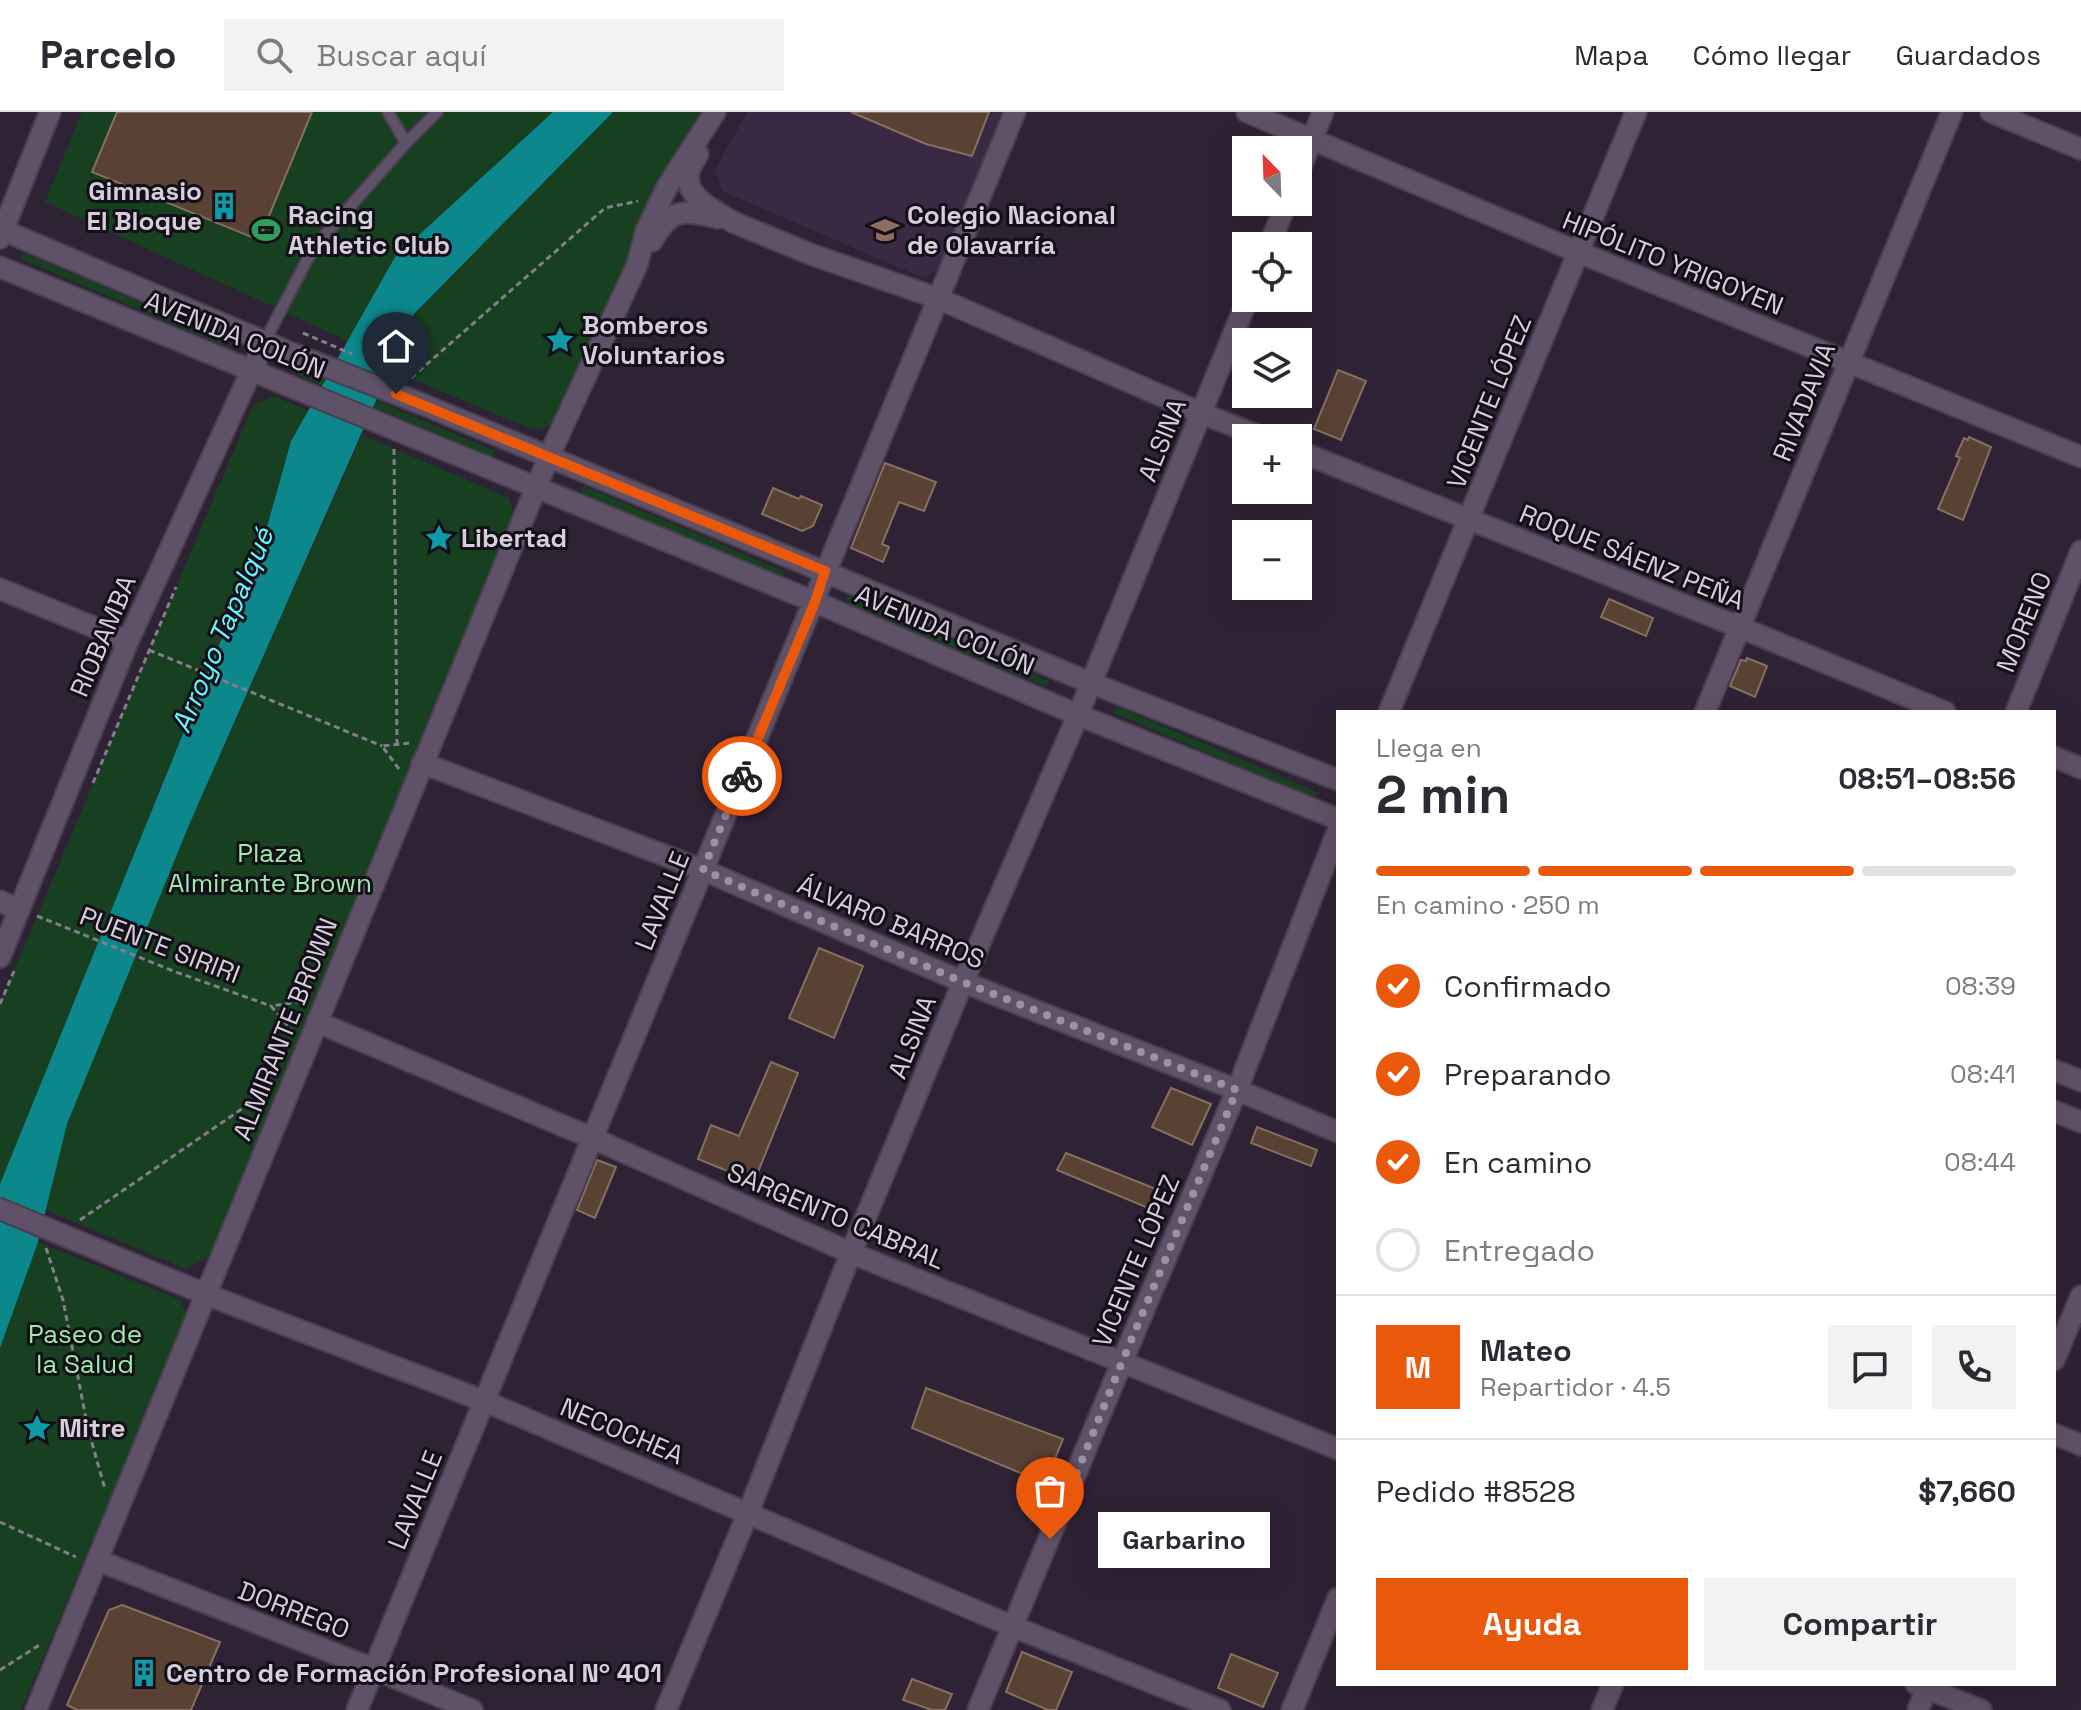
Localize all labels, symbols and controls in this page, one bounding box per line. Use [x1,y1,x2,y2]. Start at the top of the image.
search box [224,19,784,91]
text: Parcelo [40,31,176,79]
icon: search [252,33,296,77]
text: Buscar aquí [316,36,487,75]
text: Mapa [1574,37,1649,73]
text: Cómo llegar [1693,37,1851,73]
text: Guardados [1895,37,2041,73]
north arrow [1232,136,1312,216]
map controls [1232,136,1312,600]
place label: Gimnasio El Bloque [86,174,202,238]
building icon: Gimnasio El Bloque [209,191,239,221]
place label: Racing Athletic Club [288,198,450,262]
place label: Colegio Nacional de Olavarría [907,198,1116,262]
street label: HIPÓLITO YRIGOYEN [1557,203,1789,323]
sports icon: Racing Athletic Club [251,215,281,245]
school or university icon: Colegio Nacional de Olavarría [870,215,900,245]
button: locate [1232,232,1312,312]
street label: AVENIDA COLÓN [140,283,330,387]
place label: Bomberos Voluntarios [582,308,725,372]
street label: VICENTE LÓPEZ [1439,310,1539,494]
pin [362,312,430,394]
icon: home [374,324,418,368]
place icon: Bomberos Voluntarios [545,325,575,355]
button: layers [1232,328,1312,408]
street label: RIVADAVIA [1765,338,1843,466]
street label: ALSINA [1130,394,1194,486]
button: + [1232,424,1312,504]
street label: ROQUE SÁENZ PEÑA [1515,496,1749,618]
button: − [1232,520,1312,600]
water label: Arroyo Tapalqué [163,521,282,738]
place label: Libertad [461,521,567,555]
place icon: Libertad [424,523,454,553]
street label: MORENO [1988,567,2060,677]
street label: RIOBAMBA [62,570,144,702]
street label: AVENIDA COLÓN [850,577,1040,683]
text: Llega en [1376,731,1482,765]
courier [702,736,782,816]
icon: bike [720,754,764,798]
text: 08:51–08:56 [1838,759,2016,798]
text: 2 min [1376,762,1510,828]
park label: Plaza Almirante Brown [168,836,372,900]
street label: LAVALLE [627,847,697,955]
street label: ÁLVARO BARROS [792,867,990,977]
text: En camino · 250 m [1376,888,1600,922]
street label: PUENTE SIRIRI [75,899,245,991]
street label: ALMIRANTE BROWN [225,913,345,1145]
icon: check [1376,964,1420,1008]
text: Confirmado [1444,967,1611,1006]
text: 08:39 [1945,969,2016,1003]
street label: ALSINA [880,991,944,1083]
icon: check [1376,1052,1420,1096]
text: Preparando [1444,1055,1611,1094]
text: 08:41 [1950,1057,2016,1091]
icon: check [1376,1140,1420,1184]
text: En camino [1444,1143,1592,1182]
text: 08:44 [1944,1145,2016,1179]
street label: SARGENTO CABRAL [722,1155,950,1277]
street label: VICENTE LÓPEZ [1084,1170,1188,1352]
text: Entregado [1444,1231,1595,1270]
park label: Paseo de la Salud [28,1317,142,1381]
button: chat [1828,1325,1912,1409]
button: phone [1932,1325,2016,1409]
text: Mateo [1480,1331,1572,1370]
text: M [1405,1348,1431,1387]
text: Repartidor · 4.5 [1480,1370,1671,1404]
street label: NECOCHEA [555,1390,689,1472]
place label: Mitre [59,1411,126,1445]
place icon: Mitre [22,1413,52,1443]
street label: LAVALLE [380,1446,450,1554]
pin [1016,1457,1084,1539]
icon: bag [1028,1469,1072,1513]
text: Pedido #8528 [1376,1472,1576,1511]
text: $7,660 [1918,1472,2016,1511]
callout: Garbarino [1098,1511,1270,1567]
text: Garbarino [1122,1523,1246,1557]
street label: DORREGO [233,1573,355,1647]
button: Ayuda [1376,1578,1688,1670]
button: Compartir [1704,1578,2016,1670]
place label: Centro de Formación Profesional Nº 401 [166,1656,662,1690]
building icon: Centro de Formación Profesional Nº 401 [129,1658,159,1688]

